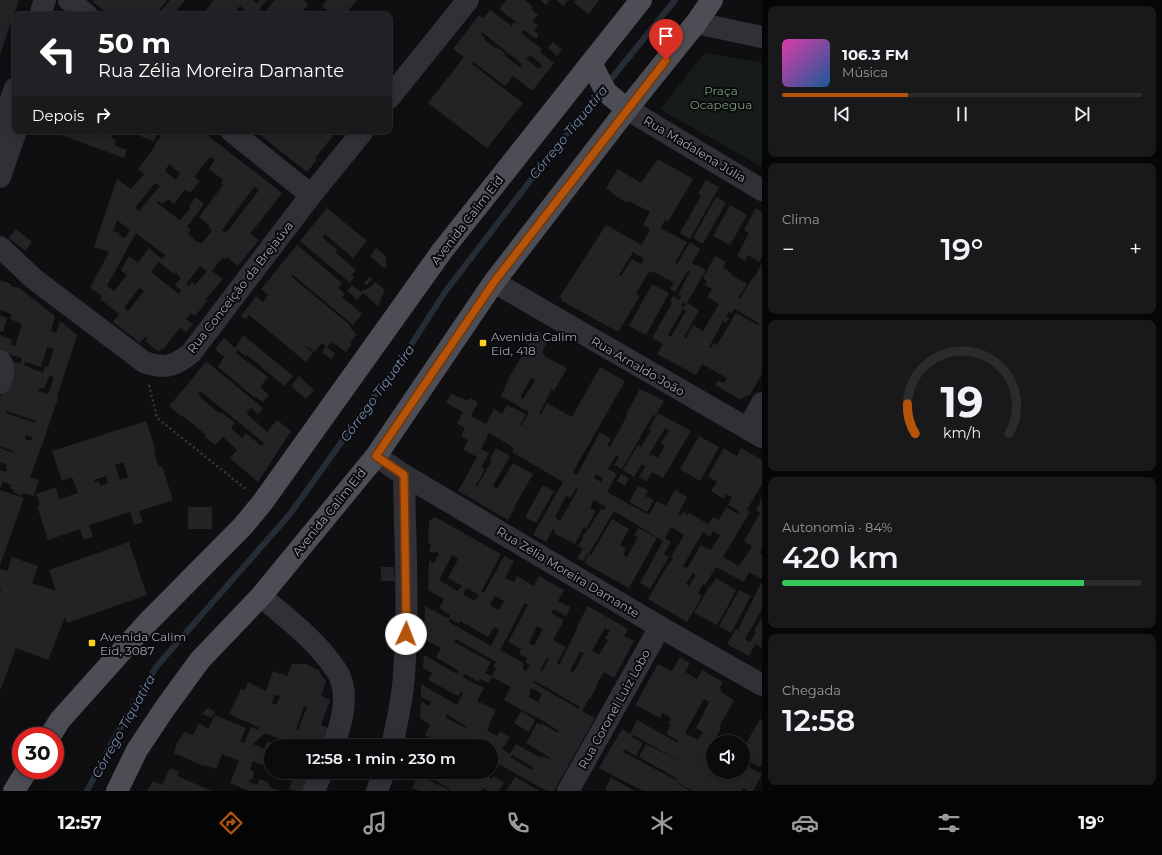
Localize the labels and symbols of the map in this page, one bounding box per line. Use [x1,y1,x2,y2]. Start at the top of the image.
pin [649,19,683,60]
water label: Córrego Tiquatira [525,82,611,182]
park label: Praça Ocapegua [690,83,752,112]
street label: Rua Madalena Júlia [641,112,749,186]
street label: Avenida Calim Eid [428,173,506,267]
street label: Rua Conceição da Brejaúva [184,218,296,356]
place label: Avenida Calim Eid, 418 [491,329,577,358]
street label: Rua Arnaldo João [589,333,687,399]
marker: Avenida Calim Eid, 418 [478,338,488,348]
water label: Córrego Tiquatira [337,341,418,444]
street label: Avenida Calim Eid [289,465,369,559]
street label: Rua Zélia Moreira Damante [494,523,642,621]
position arrow [385,613,427,655]
place label: Avenida Calim Eid, 3087 [100,629,186,658]
marker: Avenida Calim Eid, 3087 [87,638,97,648]
street label: Rua Coronel Luiz Lobo [575,647,653,771]
water label: Córrego Tiquatira [88,671,158,780]
speed limit sign: 30 [12,727,64,779]

